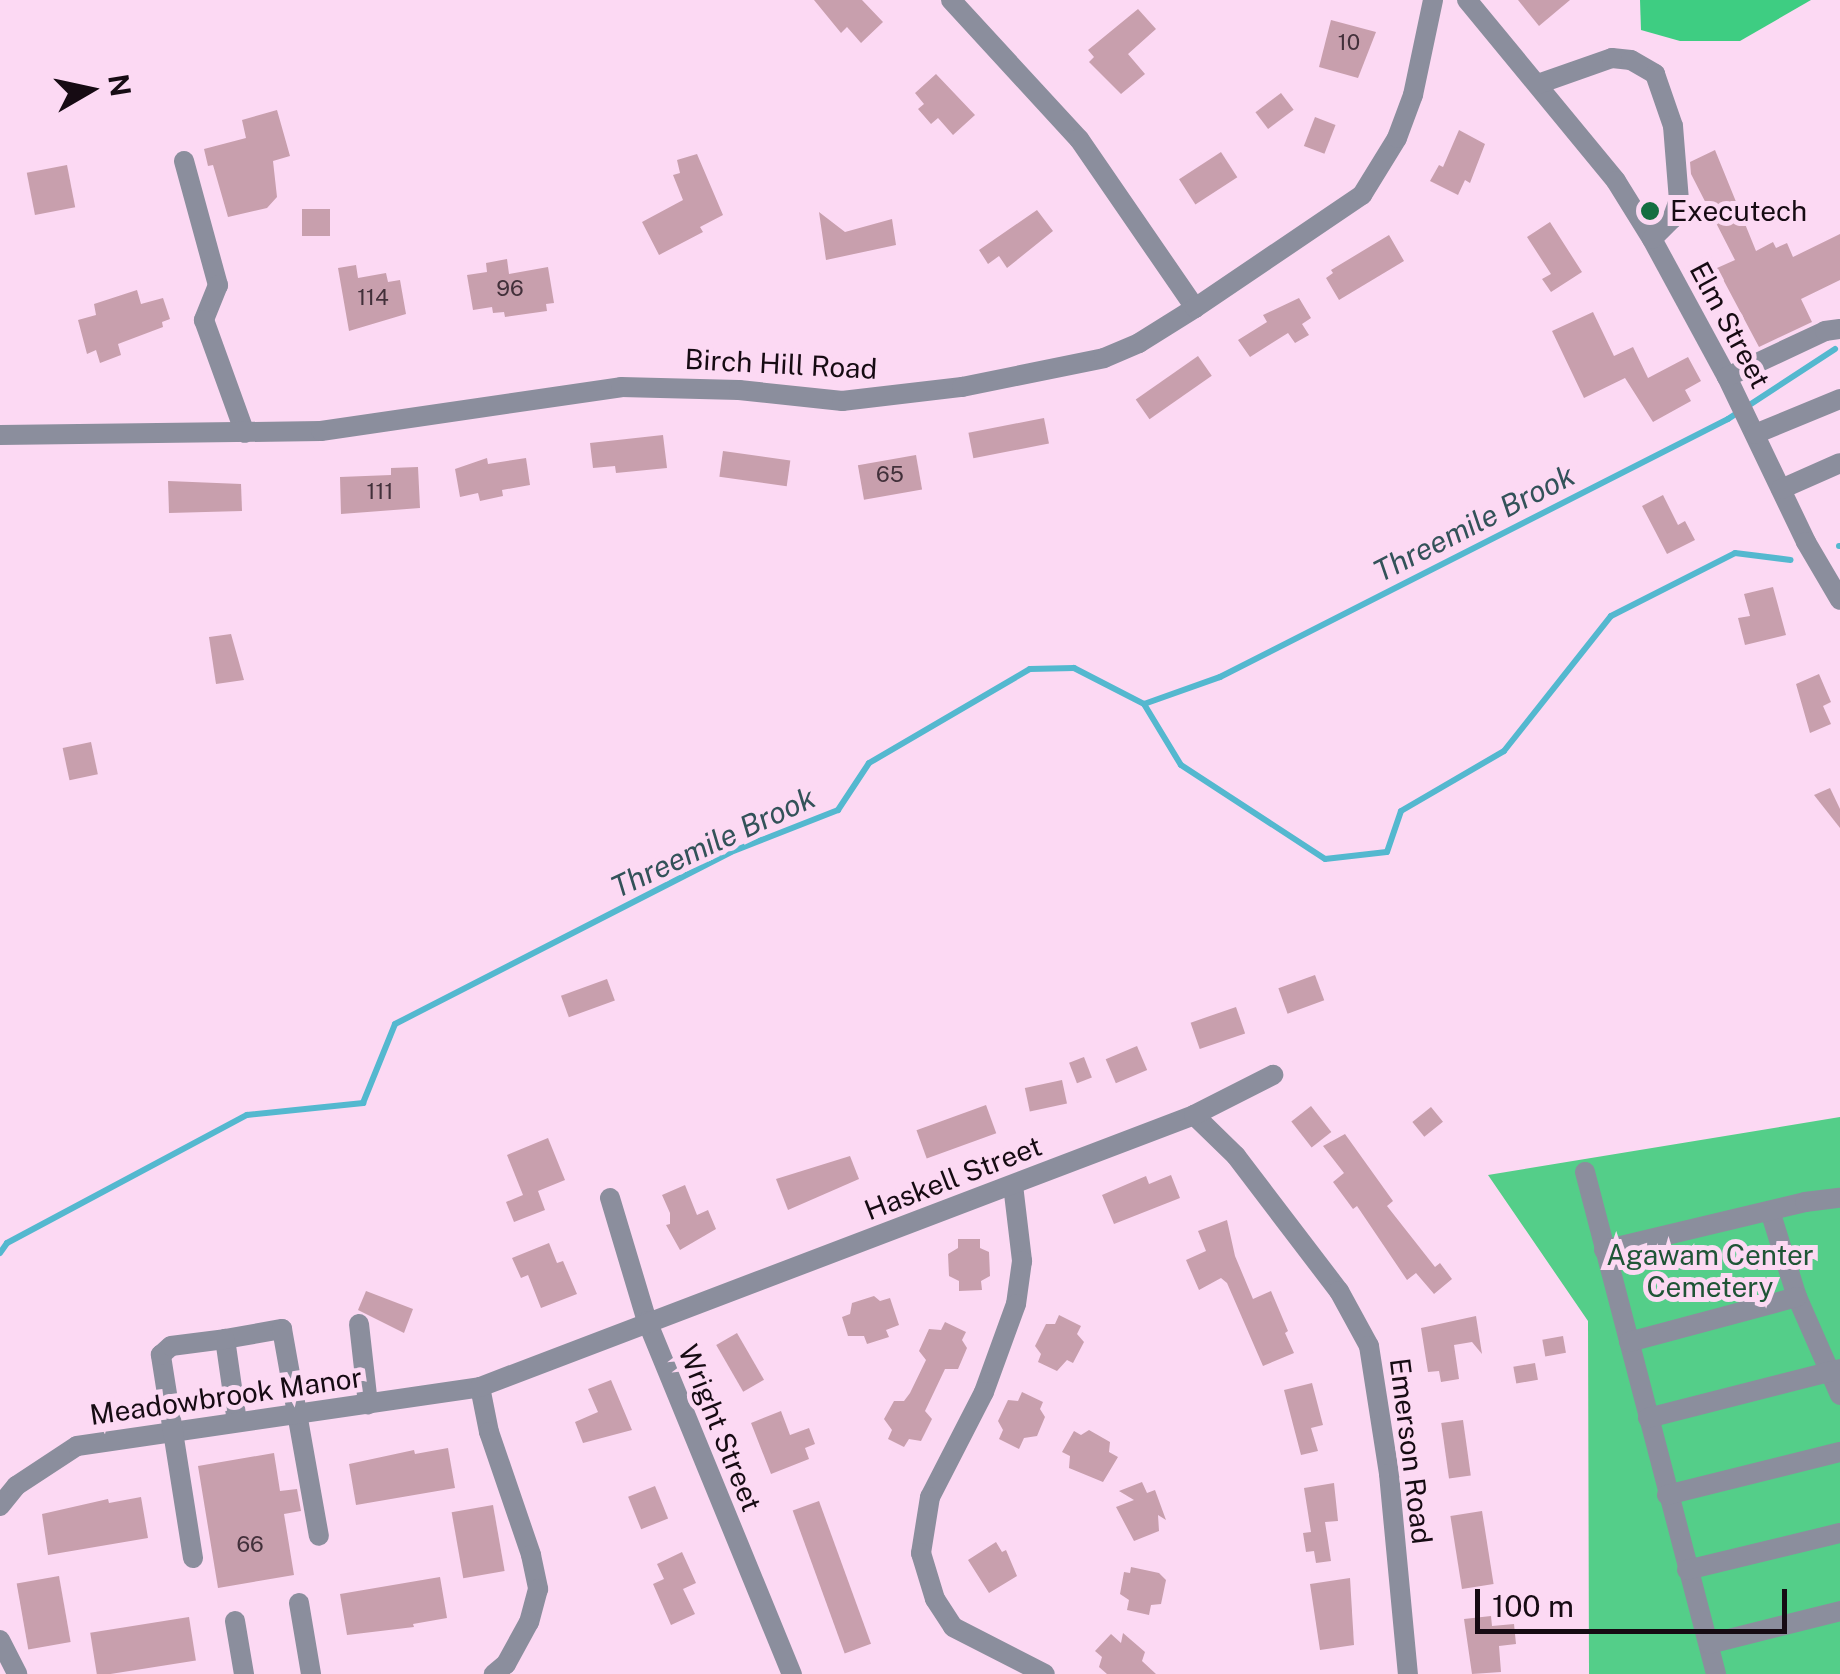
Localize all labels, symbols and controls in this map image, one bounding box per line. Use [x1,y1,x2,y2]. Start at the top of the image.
house number: 10 [1338,30,1360,56]
north arrow [40,40,140,140]
text: N [102,72,138,99]
place label: Executech [1670,194,1807,228]
marker: Executech [1639,200,1661,222]
street label: Elm Street [1683,256,1777,394]
house number: 96 [496,276,524,302]
house number: 114 [357,285,389,311]
street label: Birch Hill Road [684,342,878,386]
water label: Threemile Brook [1367,457,1581,589]
house number: 65 [876,462,904,488]
house number: 111 [367,479,393,505]
water label: Threemile Brook [605,779,821,905]
street label: Haskell Street [860,1129,1046,1227]
park label: Agawam Center Cemetery [1606,1238,1814,1304]
street label: Wright Street [671,1340,769,1516]
street label: Emerson Road [1383,1356,1439,1546]
street label: Meadowbrook Manor [88,1360,364,1432]
house number: 66 [236,1532,264,1558]
scale bar [1480,1569,1792,1631]
text: 100 m [1492,1588,1574,1624]

